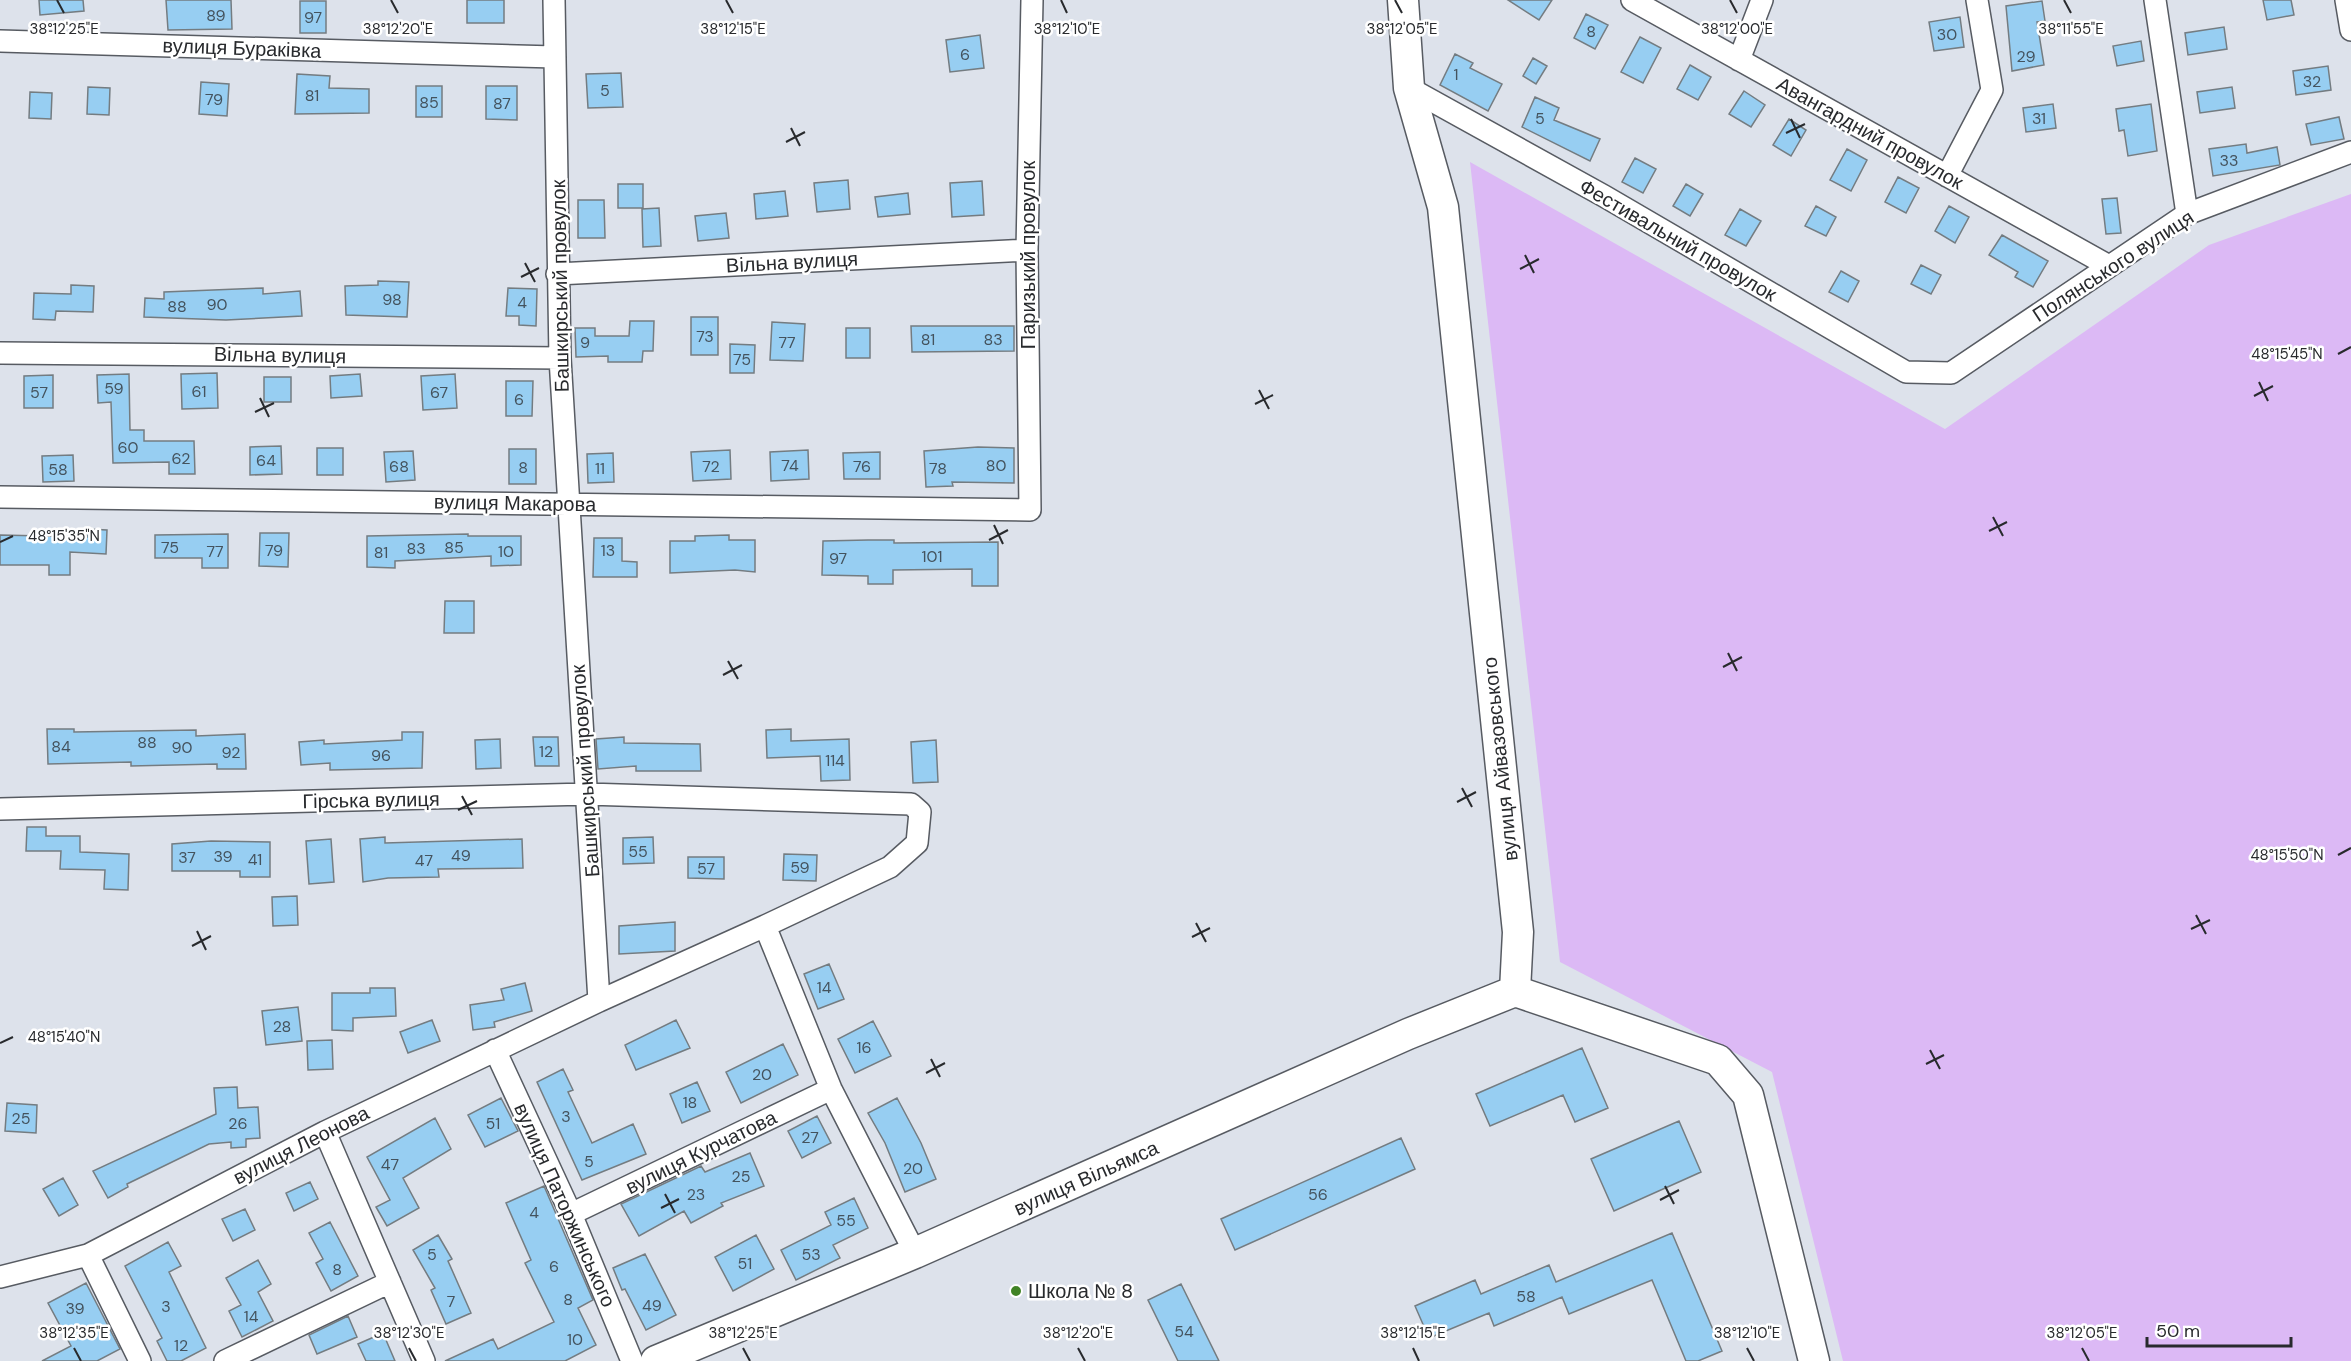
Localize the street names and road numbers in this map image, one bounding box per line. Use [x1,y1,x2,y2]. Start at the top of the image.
street label: вулиця Бураківка [162,32,323,64]
street label: Авангардний провулок [1772,71,1968,195]
street label: Паризький провулок [1015,161,1041,349]
street label: Фестивальний провулок [1575,173,1782,307]
street label: Башкирський провулок [545,179,575,393]
street label: Полянського вулиця [2027,204,2199,328]
street label: Вільна вулиця [725,246,859,278]
street label: Вільна вулиця [214,341,346,369]
street label: вулиця Макарова [434,489,597,517]
street label: вулиця Айвазовського [1476,656,1524,862]
street label: Башкирський провулок [565,664,605,878]
street label: Гірська вулиця [302,786,440,814]
street label: вулиця Леонова [229,1099,374,1190]
street label: вулиця Паторжинського [508,1099,622,1311]
street label: вулиця Курчатова [621,1104,782,1200]
street label: вулиця Вільямса [1010,1134,1163,1222]

